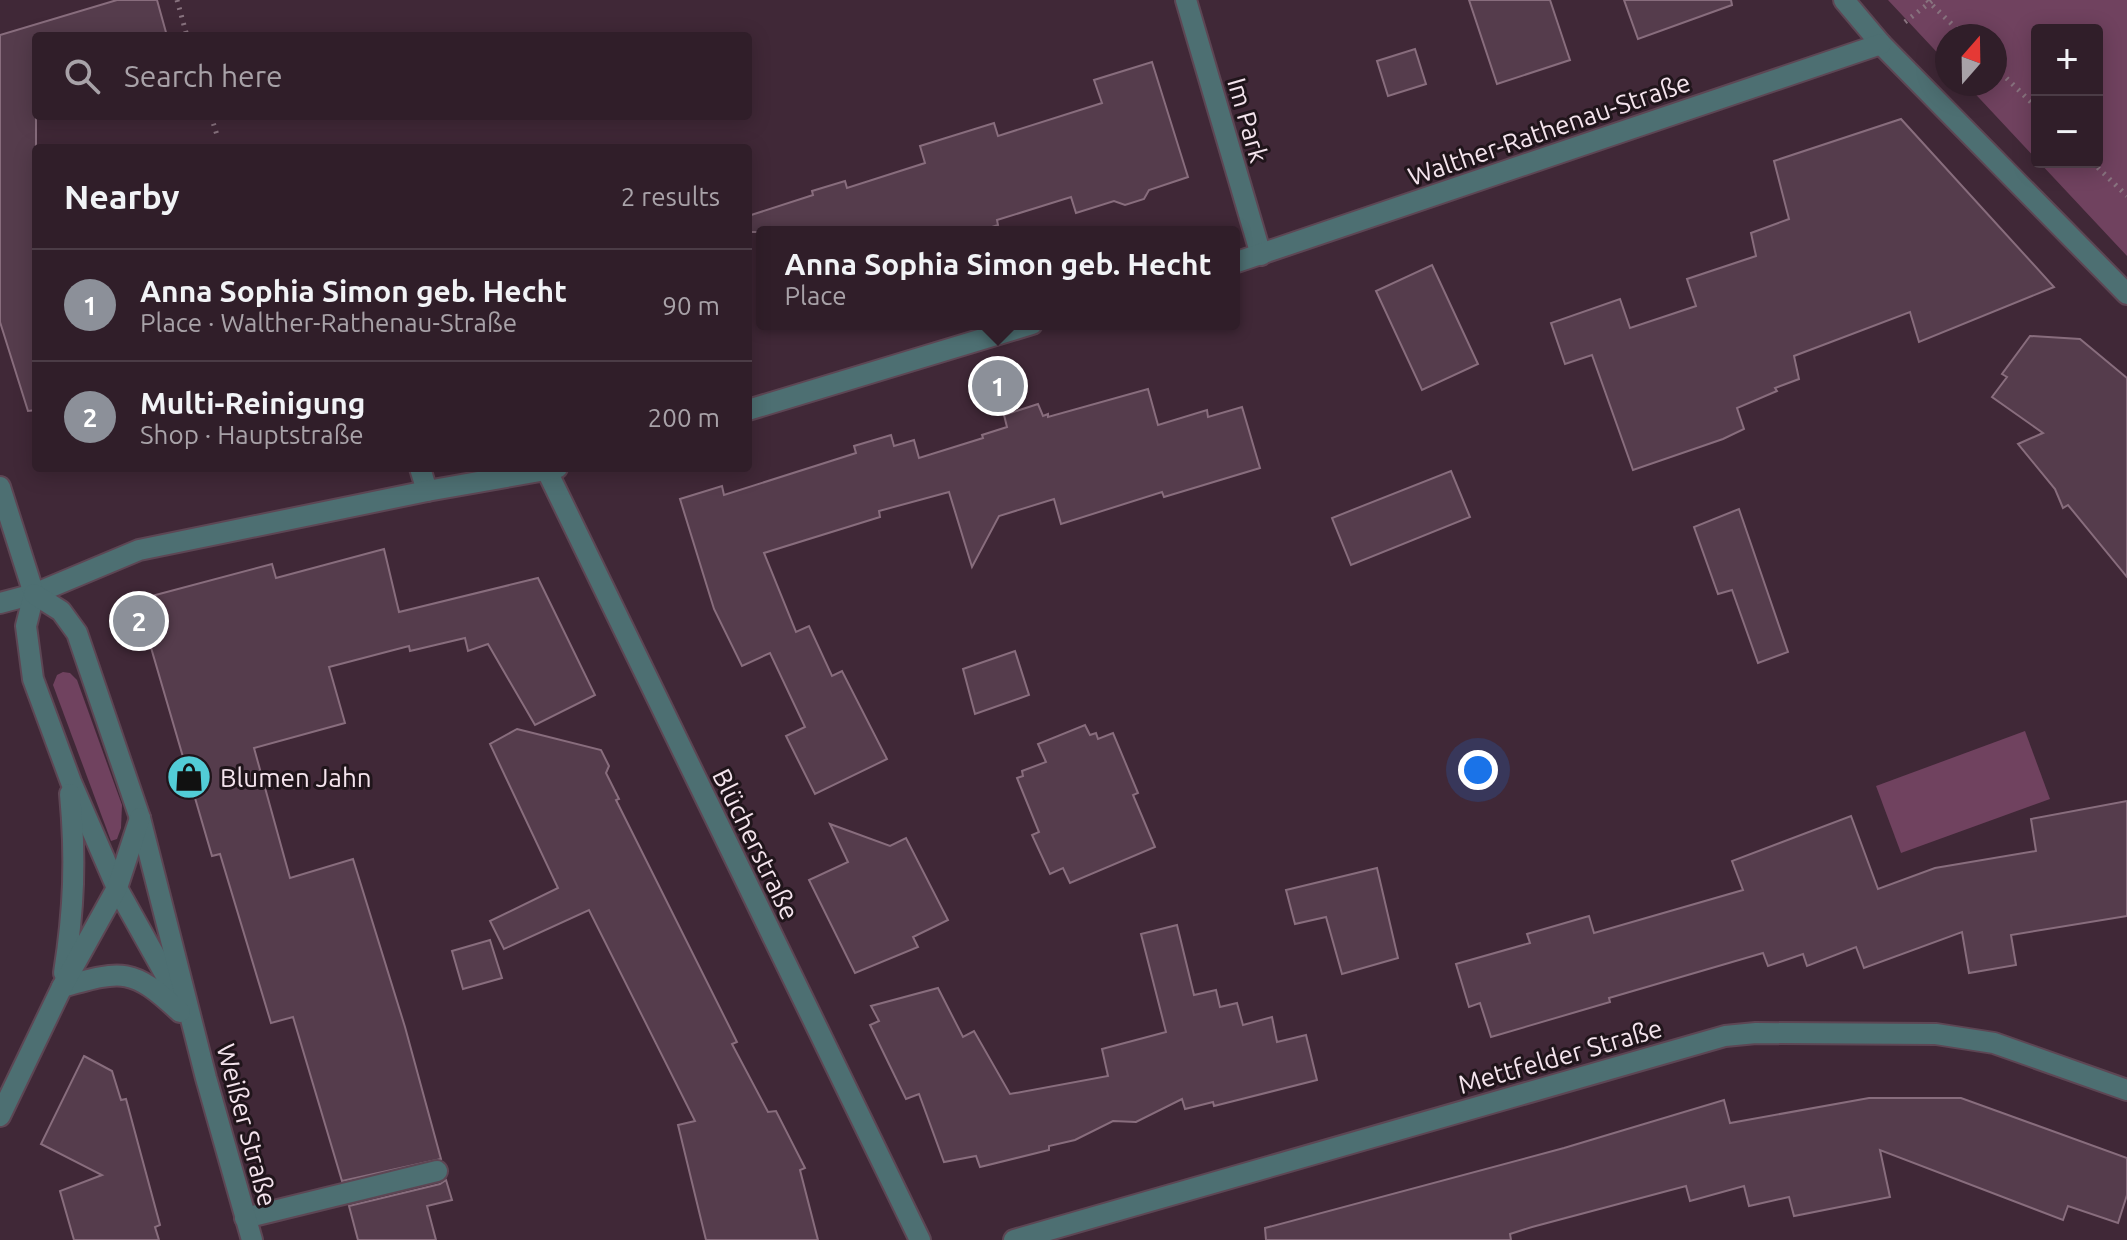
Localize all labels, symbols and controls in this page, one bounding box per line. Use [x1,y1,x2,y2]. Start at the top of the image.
north arrow [1935,24,2007,96]
map controls [2031,24,2103,168]
button: + [2031,24,2103,96]
search box [32,32,752,120]
icon: search [60,54,104,98]
text: Search here [124,59,283,93]
street label: Walther-Rathenau-Straße [1404,67,1694,191]
street label: Im Park [1222,74,1274,166]
button: − [2031,96,2103,168]
text: Nearby [64,177,179,215]
text: 2 results [621,182,720,211]
popup [756,226,1240,330]
text: Anna Sophia Simon geb. Hecht [785,247,1211,281]
text: Anna Sophia Simon geb. Hecht [140,274,567,308]
text: Place [785,281,847,310]
text: 1 [83,291,97,320]
text: 90 m [662,291,720,320]
text: Place · Walther-Rathenau-Straße [140,308,517,337]
pin: 1 [972,356,1024,416]
text: Multi-Reinigung [140,386,365,420]
text: 2 [83,403,97,432]
text: 200 m [648,403,720,432]
text: Shop · Hauptstraße [140,420,364,449]
pin: 2 [113,591,165,651]
your location [1458,750,1498,790]
shop icon: Blumen Jahn [165,753,213,801]
place label: Blumen Jahn [220,763,372,792]
street label: Blücherstraße [707,764,805,924]
street label: Mettfelder Straße [1455,1013,1665,1099]
street label: Weißer Straße [211,1040,283,1210]

